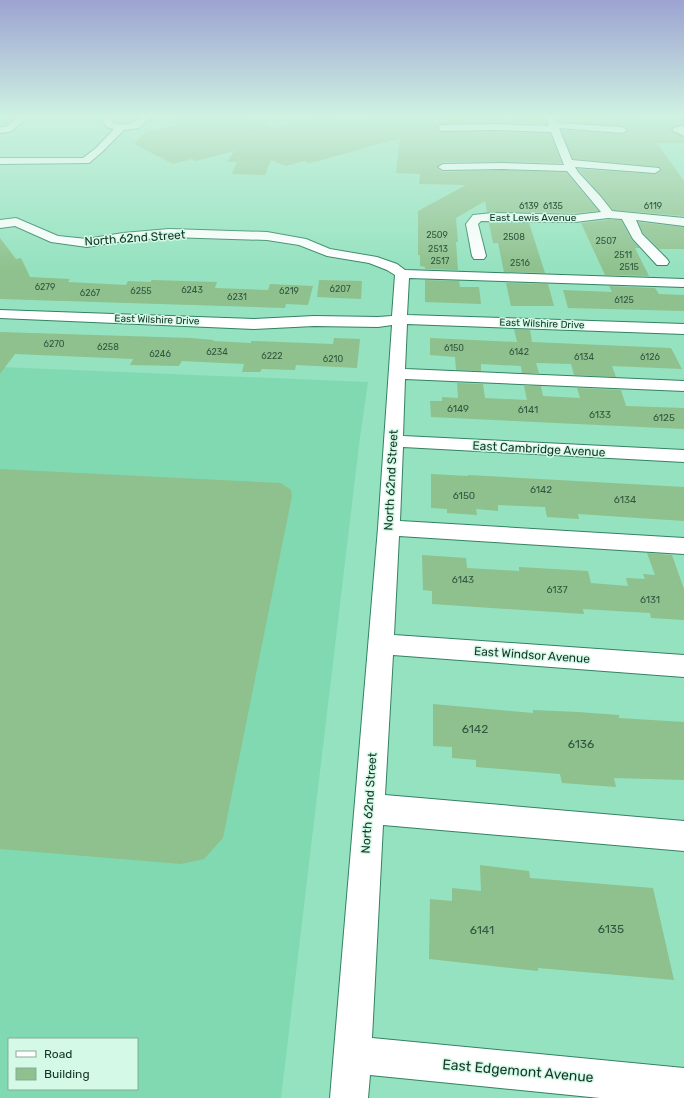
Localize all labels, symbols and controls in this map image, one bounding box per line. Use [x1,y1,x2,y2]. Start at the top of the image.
house number: 6139 [519,201,539,211]
house number: 6135 [543,201,563,211]
house number: 6119 [644,201,662,211]
street label: East Lewis Avenue [490,212,577,224]
street label: North 62nd Street [84,227,186,249]
house number: 2509 [426,230,448,240]
house number: 2508 [503,232,525,242]
house number: 2507 [596,236,617,246]
house number: 2513 [428,244,448,254]
house number: 2511 [614,250,632,260]
house number: 2517 [431,256,450,266]
house number: 2516 [510,258,530,268]
house number: 2515 [619,262,639,272]
house number: 6279 [35,282,55,292]
house number: 6207 [329,284,351,294]
house number: 6243 [181,285,203,295]
house number: 6255 [130,286,152,296]
house number: 6219 [279,286,299,296]
house number: 6267 [80,288,101,298]
house number: 6231 [227,292,247,302]
house number: 6125 [614,295,634,305]
street label: East Wilshire Drive [114,313,200,327]
street label: East Wilshire Drive [499,317,585,331]
house number: 6270 [43,339,65,349]
house number: 6258 [97,342,119,352]
house number: 6150 [444,343,464,353]
house number: 6234 [206,347,228,357]
house number: 6142 [509,347,529,357]
house number: 6246 [149,349,171,359]
house number: 6222 [261,351,283,361]
house number: 6134 [574,352,594,362]
house number: 6126 [640,352,660,362]
house number: 6210 [323,354,343,364]
house number: 6149 [447,403,469,415]
house number: 6141 [518,404,538,416]
house number: 6133 [589,409,611,421]
house number: 6125 [653,412,675,424]
street label: North 62nd Street [381,429,401,531]
street label: East Cambridge Avenue [472,439,606,459]
house number: 6142 [530,484,552,496]
house number: 6150 [453,490,475,502]
house number: 6134 [614,494,636,506]
house number: 6143 [452,574,474,586]
house number: 6137 [546,584,568,596]
house number: 6131 [640,594,660,606]
street label: East Windsor Avenue [473,644,591,666]
house number: 6142 [462,722,488,736]
house number: 6136 [568,737,594,751]
street label: North 62nd Street [358,752,380,854]
house number: 6135 [598,922,624,936]
house number: 6141 [470,923,494,937]
legend [8,1038,138,1090]
text: Road [44,1047,72,1061]
street label: East Edgemont Avenue [442,1056,594,1086]
text: Building [44,1067,90,1081]

